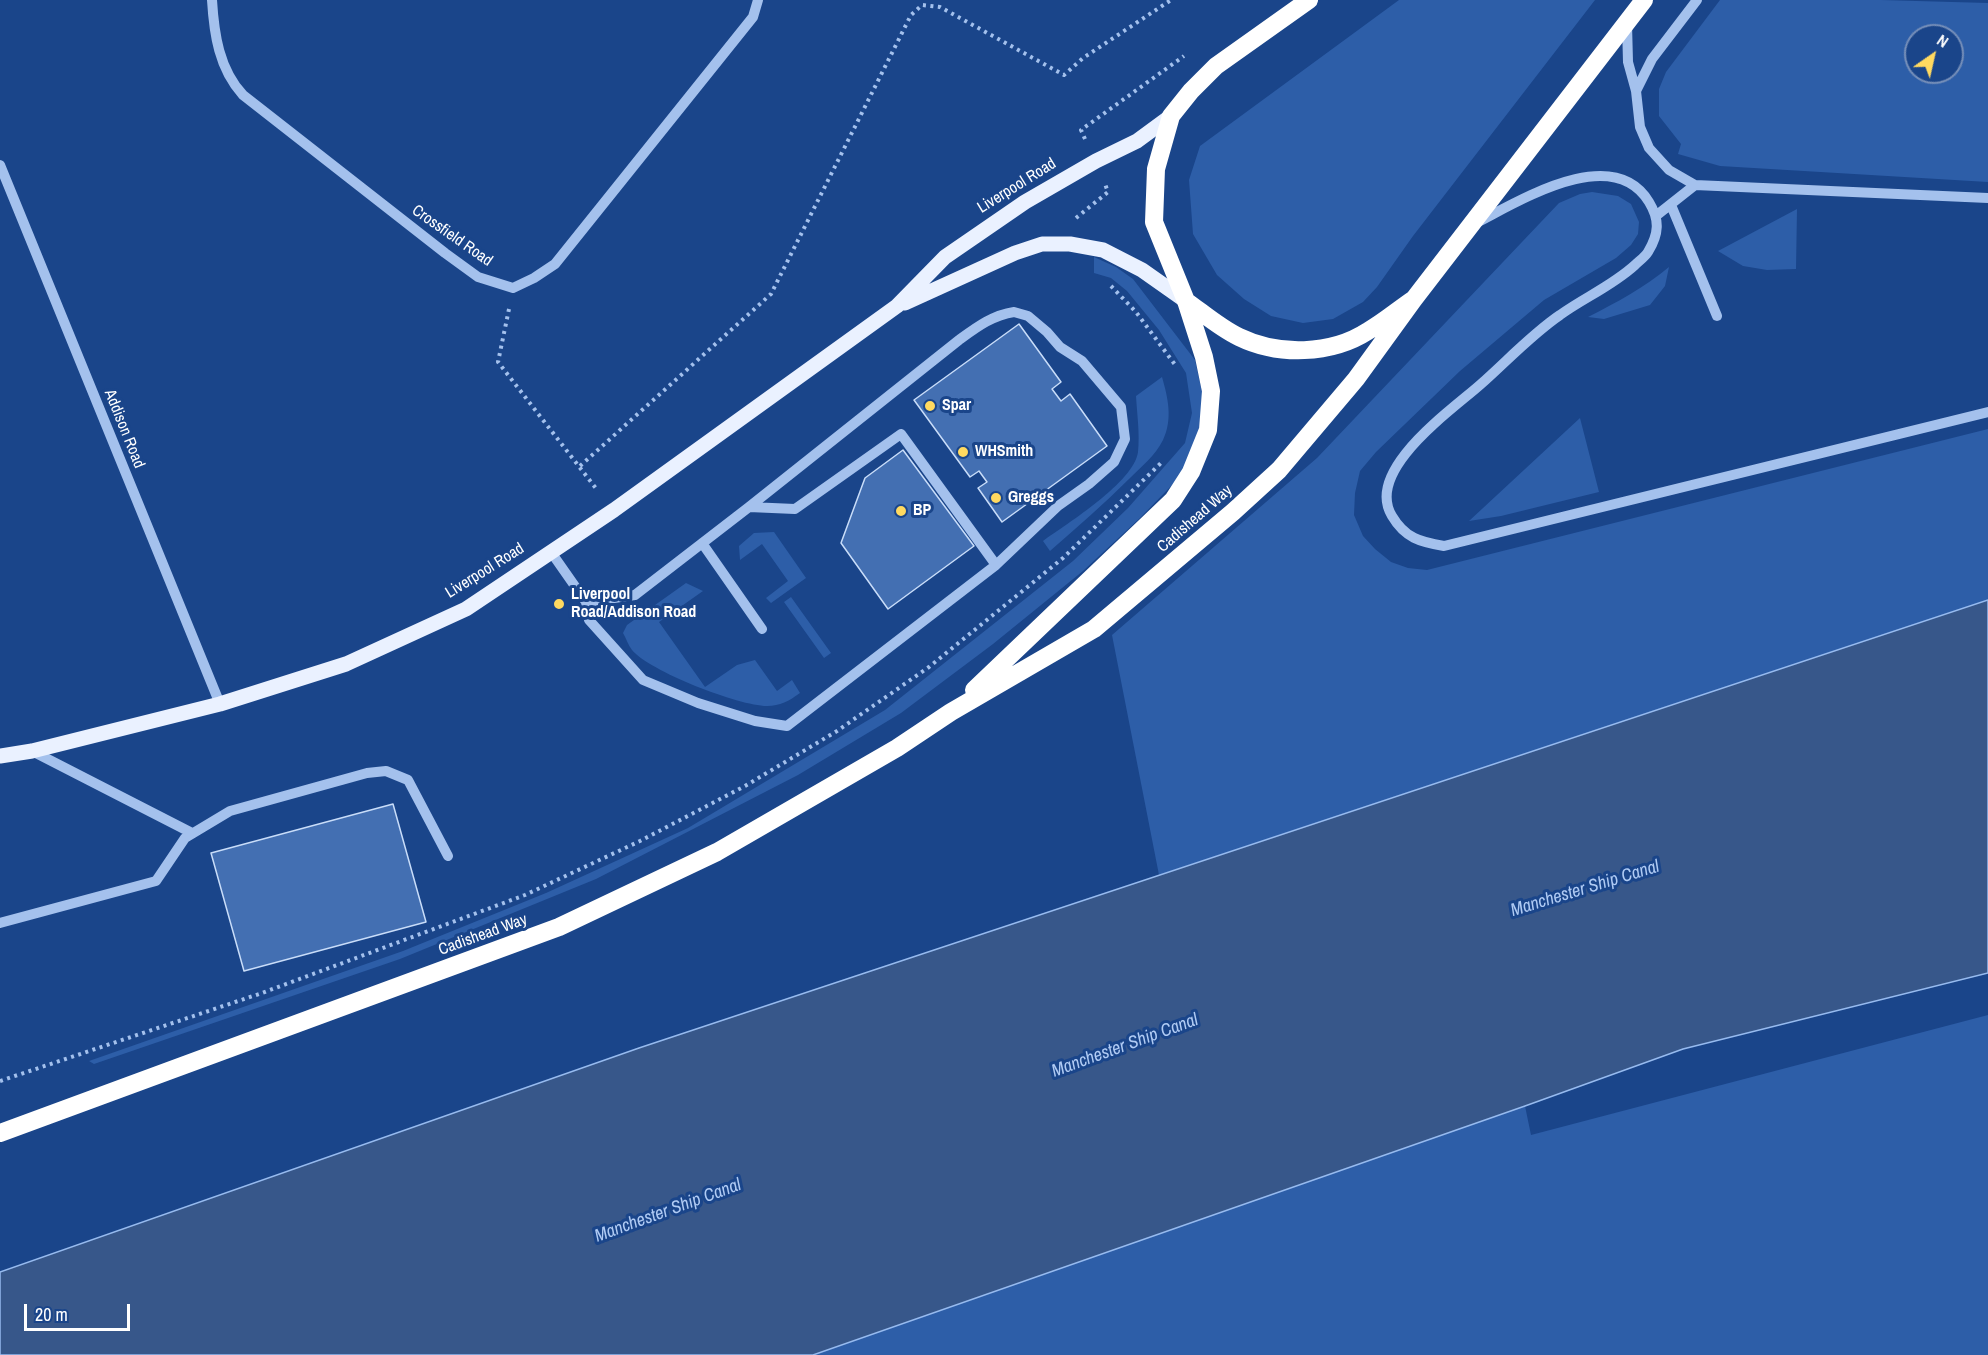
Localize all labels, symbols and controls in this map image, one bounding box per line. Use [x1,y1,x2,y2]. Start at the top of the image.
north arrow [1904,24,1964,84]
text: N [1933,29,1953,53]
street label: Liverpool Road [974,154,1060,218]
street label: Crossfield Road [408,201,496,271]
street label: Addison Road [100,387,148,471]
place label: Spar [942,396,971,416]
marker: Spar [923,399,937,413]
place label: WHSmith [975,442,1033,462]
marker: WHSmith [956,445,970,459]
street label: Cadishead Way [1154,481,1236,557]
place label: Greggs [1008,488,1054,508]
marker: Greggs [989,491,1003,505]
place label: BP [913,501,931,521]
marker: BP [894,504,908,518]
street label: Liverpool Road [442,539,528,603]
place label: Liverpool Road/Addison Road [571,585,696,623]
marker: Liverpool Road/Addison Road [552,597,566,611]
water label: Manchester Ship Canal [1508,856,1662,922]
street label: Cadishead Way [436,910,530,960]
water label: Manchester Ship Canal [1049,1009,1201,1083]
water label: Manchester Ship Canal [592,1174,744,1248]
scale bar [27,1292,134,1330]
text: 20 m [35,1302,68,1327]

